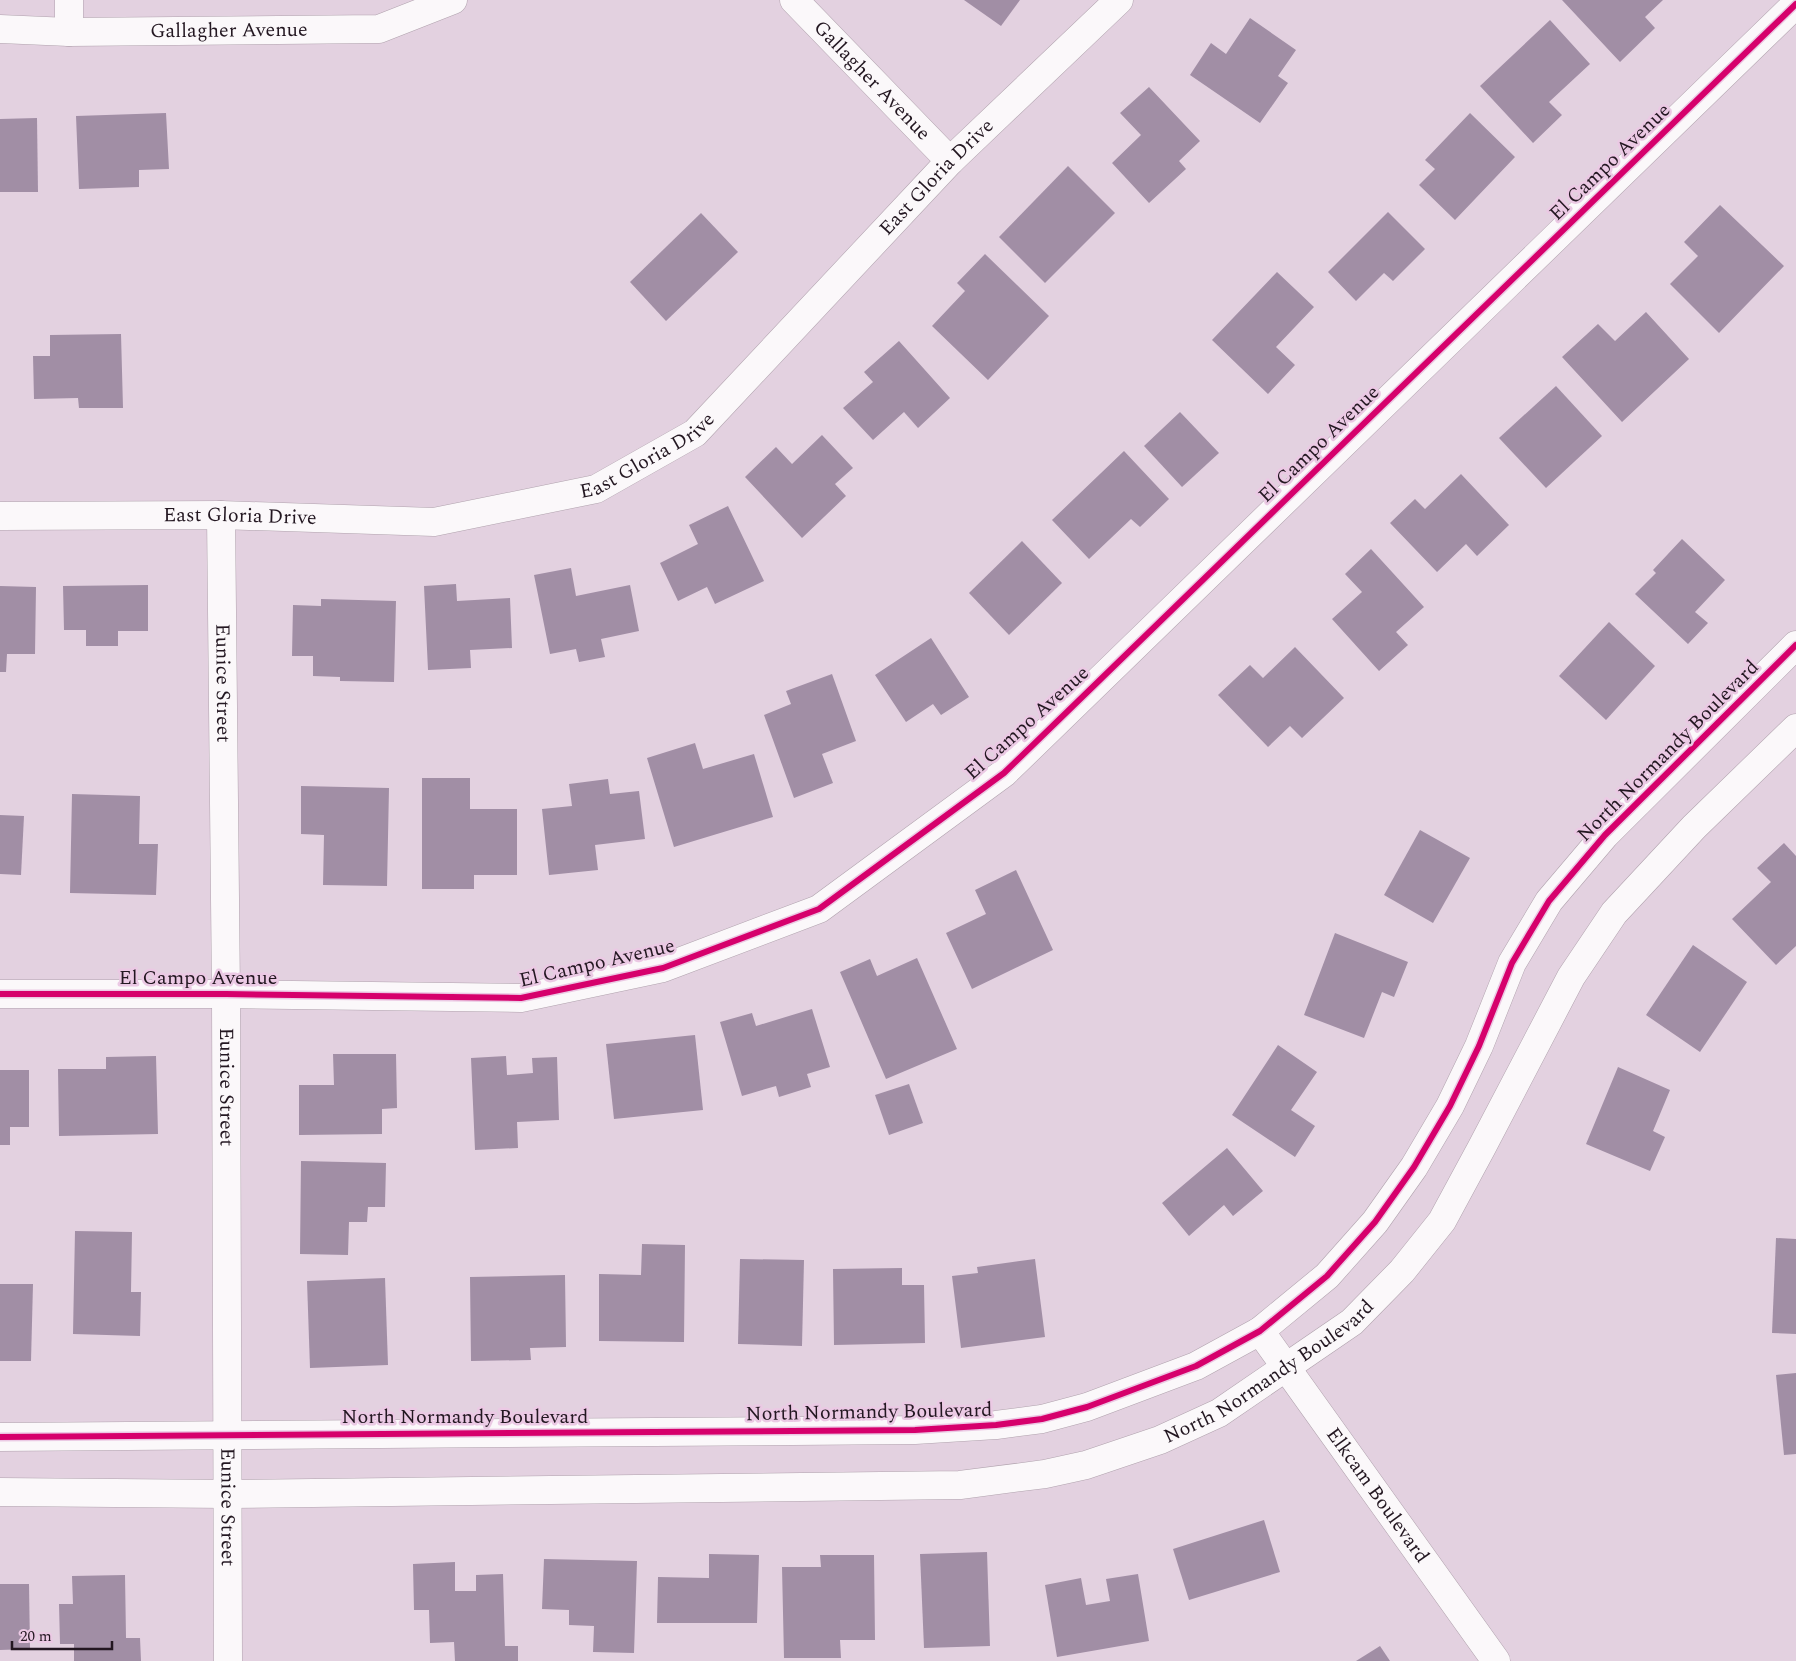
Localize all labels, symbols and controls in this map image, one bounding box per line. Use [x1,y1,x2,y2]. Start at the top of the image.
street label: Gallagher Avenue [806,13,938,147]
street label: Gallagher Avenue [150,15,308,46]
street label: El Campo Avenue [1543,96,1677,228]
street label: East Gloria Drive [872,112,1001,243]
street label: El Campo Avenue [1252,378,1386,510]
street label: East Gloria Drive [577,406,722,507]
street label: East Gloria Drive [163,500,317,533]
street label: Eunice Street [207,623,238,743]
street label: North Normandy Boulevard [1570,653,1766,849]
street label: El Campo Avenue [958,659,1096,787]
street label: El Campo Avenue [516,931,678,995]
street label: El Campo Avenue [119,963,277,993]
street label: Eunice Street [211,1027,241,1146]
street label: North Normandy Boulevard [1159,1292,1381,1451]
street label: North Normandy Boulevard [745,1395,993,1429]
street label: North Normandy Boulevard [342,1402,588,1432]
street label: Elkcam Boulevard [1319,1421,1436,1569]
street label: Eunice Street [212,1447,243,1566]
scale bar [12,1618,112,1650]
text: 20 m [20,1625,52,1648]

